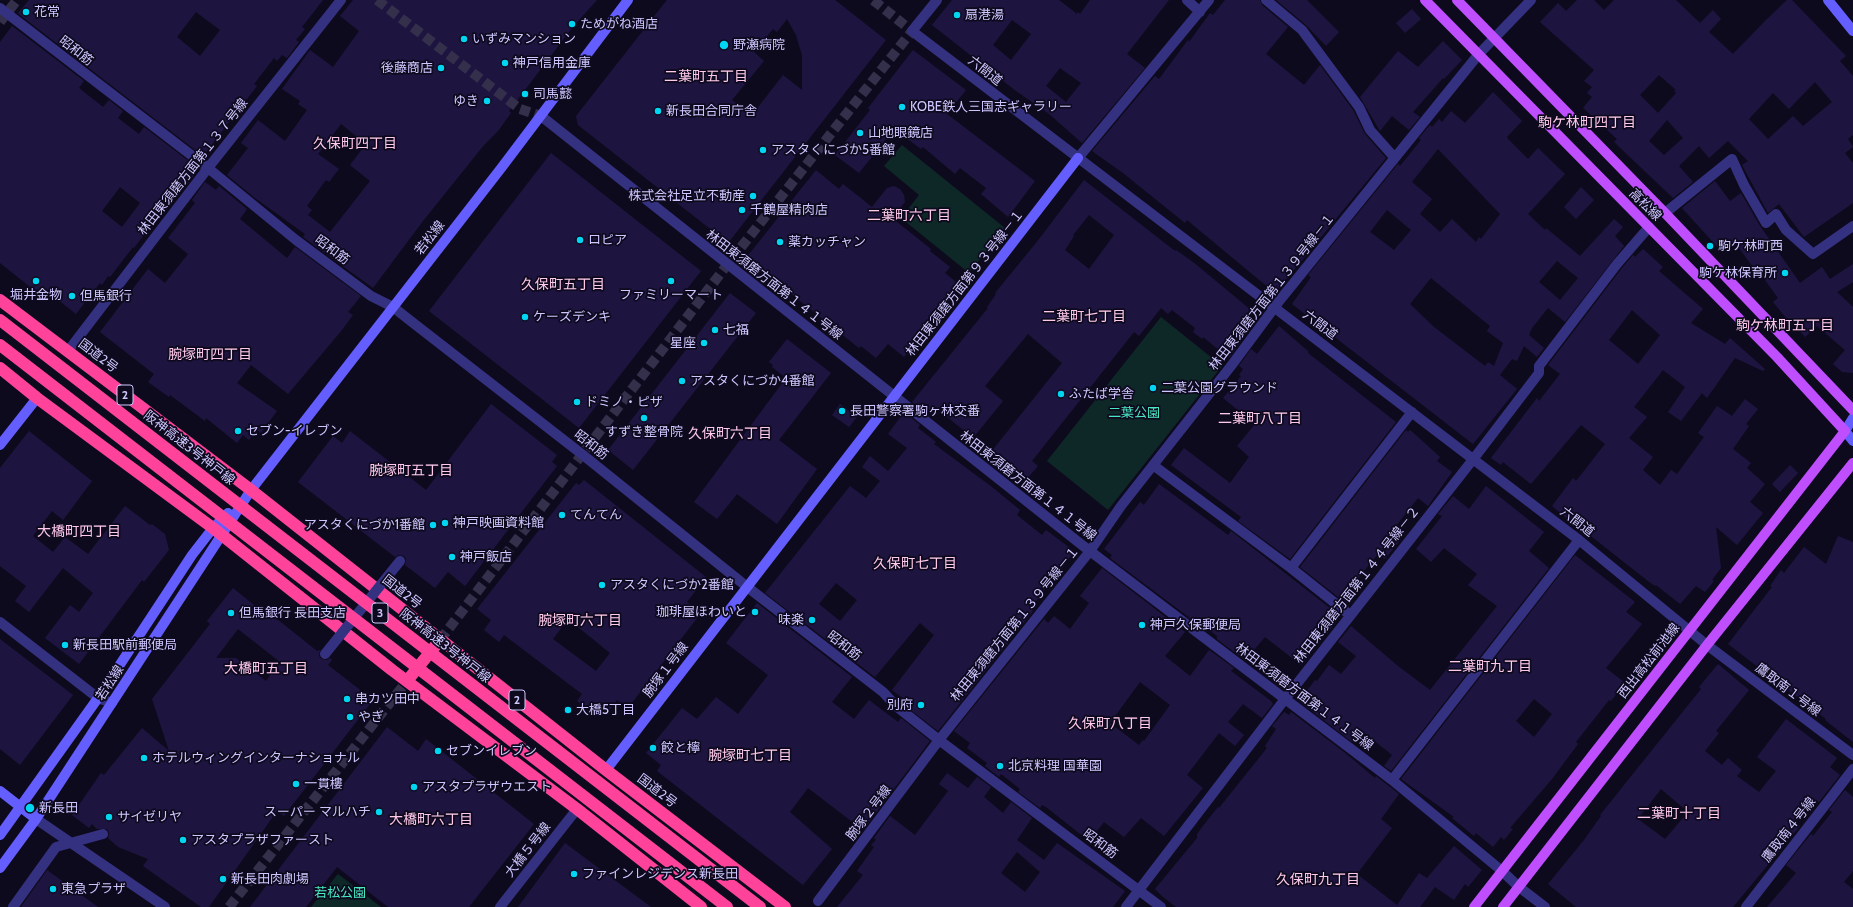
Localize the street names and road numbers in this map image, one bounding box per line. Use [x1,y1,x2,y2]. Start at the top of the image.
street label: 昭和筋 [56,33,96,69]
street label: 六間道 [965,53,1005,89]
street label: 林田東須磨方面第１３７号線 [135,96,251,238]
street label: 高松線 [1626,186,1664,224]
street label: 林田東須磨方面第９３号線－１ [903,206,1027,360]
street label: 林田東須磨方面第１３９号線－１ [1206,210,1338,374]
street label: 若松線 [412,218,448,258]
street label: 林田東須磨方面第１４１号線 [703,227,845,343]
street label: 昭和筋 [312,232,352,268]
street label: 六間道 [1300,307,1340,343]
street label: 国道2号 [75,336,121,376]
road number: 2 [117,385,133,405]
street label: 阪神高速3号神戸線 [140,408,238,488]
street label: 昭和筋 [571,427,611,463]
street label: 林田東須磨方面第１４１号線 [957,428,1099,544]
street label: 林田東須磨方面第１４４号線－２ [1291,503,1423,667]
street label: 六間道 [1557,504,1597,540]
street label: 林田東須磨方面第１３９号線－１ [948,543,1082,705]
street label: 国道2号 [379,572,425,612]
road number: 3 [372,603,388,623]
street label: 阪神高速3号神戸線 [396,606,494,686]
street label: 西出高松前池線 [1615,620,1683,702]
street label: 昭和筋 [824,628,864,664]
street label: 腕塚１号線 [640,639,692,701]
street label: 林田東須磨方面第１４１号線 [1232,640,1376,754]
street label: 鷹取南１号線 [1752,660,1824,720]
street label: 若松線 [93,662,127,704]
road number: 2 [509,690,525,710]
street label: 国道2号 [634,771,680,811]
street label: 腕塚２号線 [843,782,895,844]
street label: 鷹取南４号線 [1759,794,1819,866]
street label: 大橋５号線 [502,820,554,880]
street label: 昭和筋 [1080,826,1120,862]

